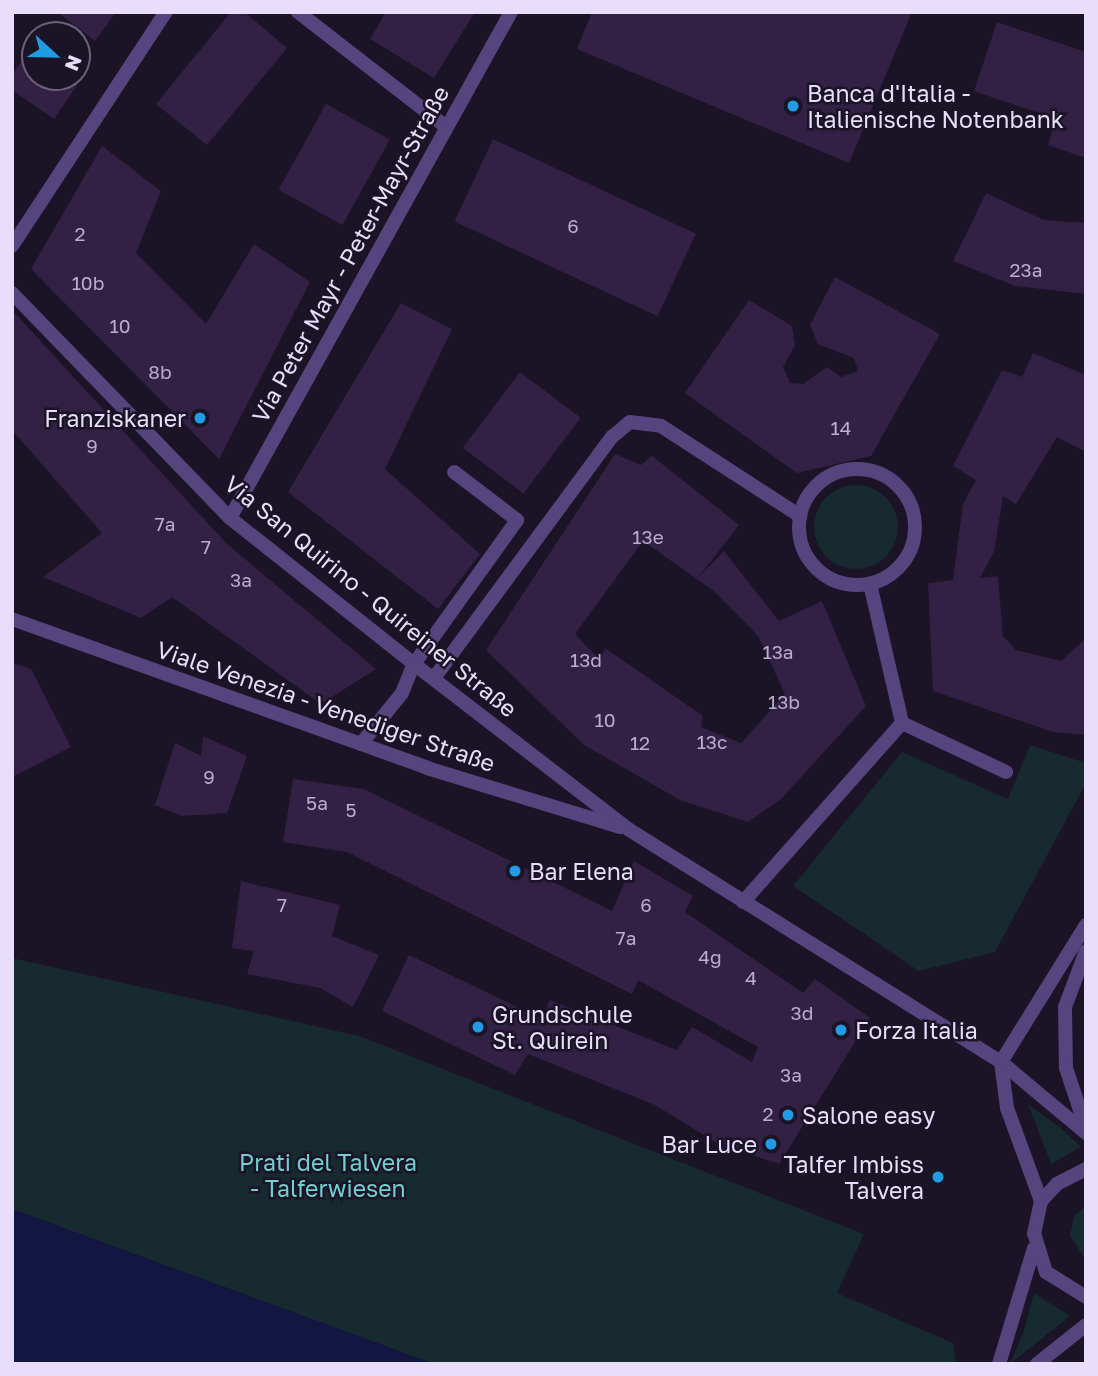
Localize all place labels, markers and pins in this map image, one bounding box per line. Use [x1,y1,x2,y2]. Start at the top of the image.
place label: Banca d'Italia - Italienische Notenbank [807,79,1064,133]
marker: Banca d'Italia - Italienische Notenbank [785,98,801,114]
place label: Franziskaner [44,404,186,432]
marker: Franziskaner [192,410,208,426]
place label: Bar Elena [529,857,634,885]
marker: Bar Elena [507,863,523,879]
place label: Grundschule St. Quirein [492,1000,633,1054]
place label: Forza Italia [855,1016,978,1044]
marker: Grundschule St. Quirein [470,1019,486,1035]
marker: Forza Italia [833,1022,849,1038]
place label: Salone easy [802,1101,935,1129]
marker: Salone easy [780,1107,796,1123]
place label: Bar Luce [661,1130,757,1158]
marker: Bar Luce [763,1136,779,1152]
place label: Talfer Imbiss Talvera [783,1150,924,1204]
marker: Talfer Imbiss Talvera [930,1169,946,1185]

